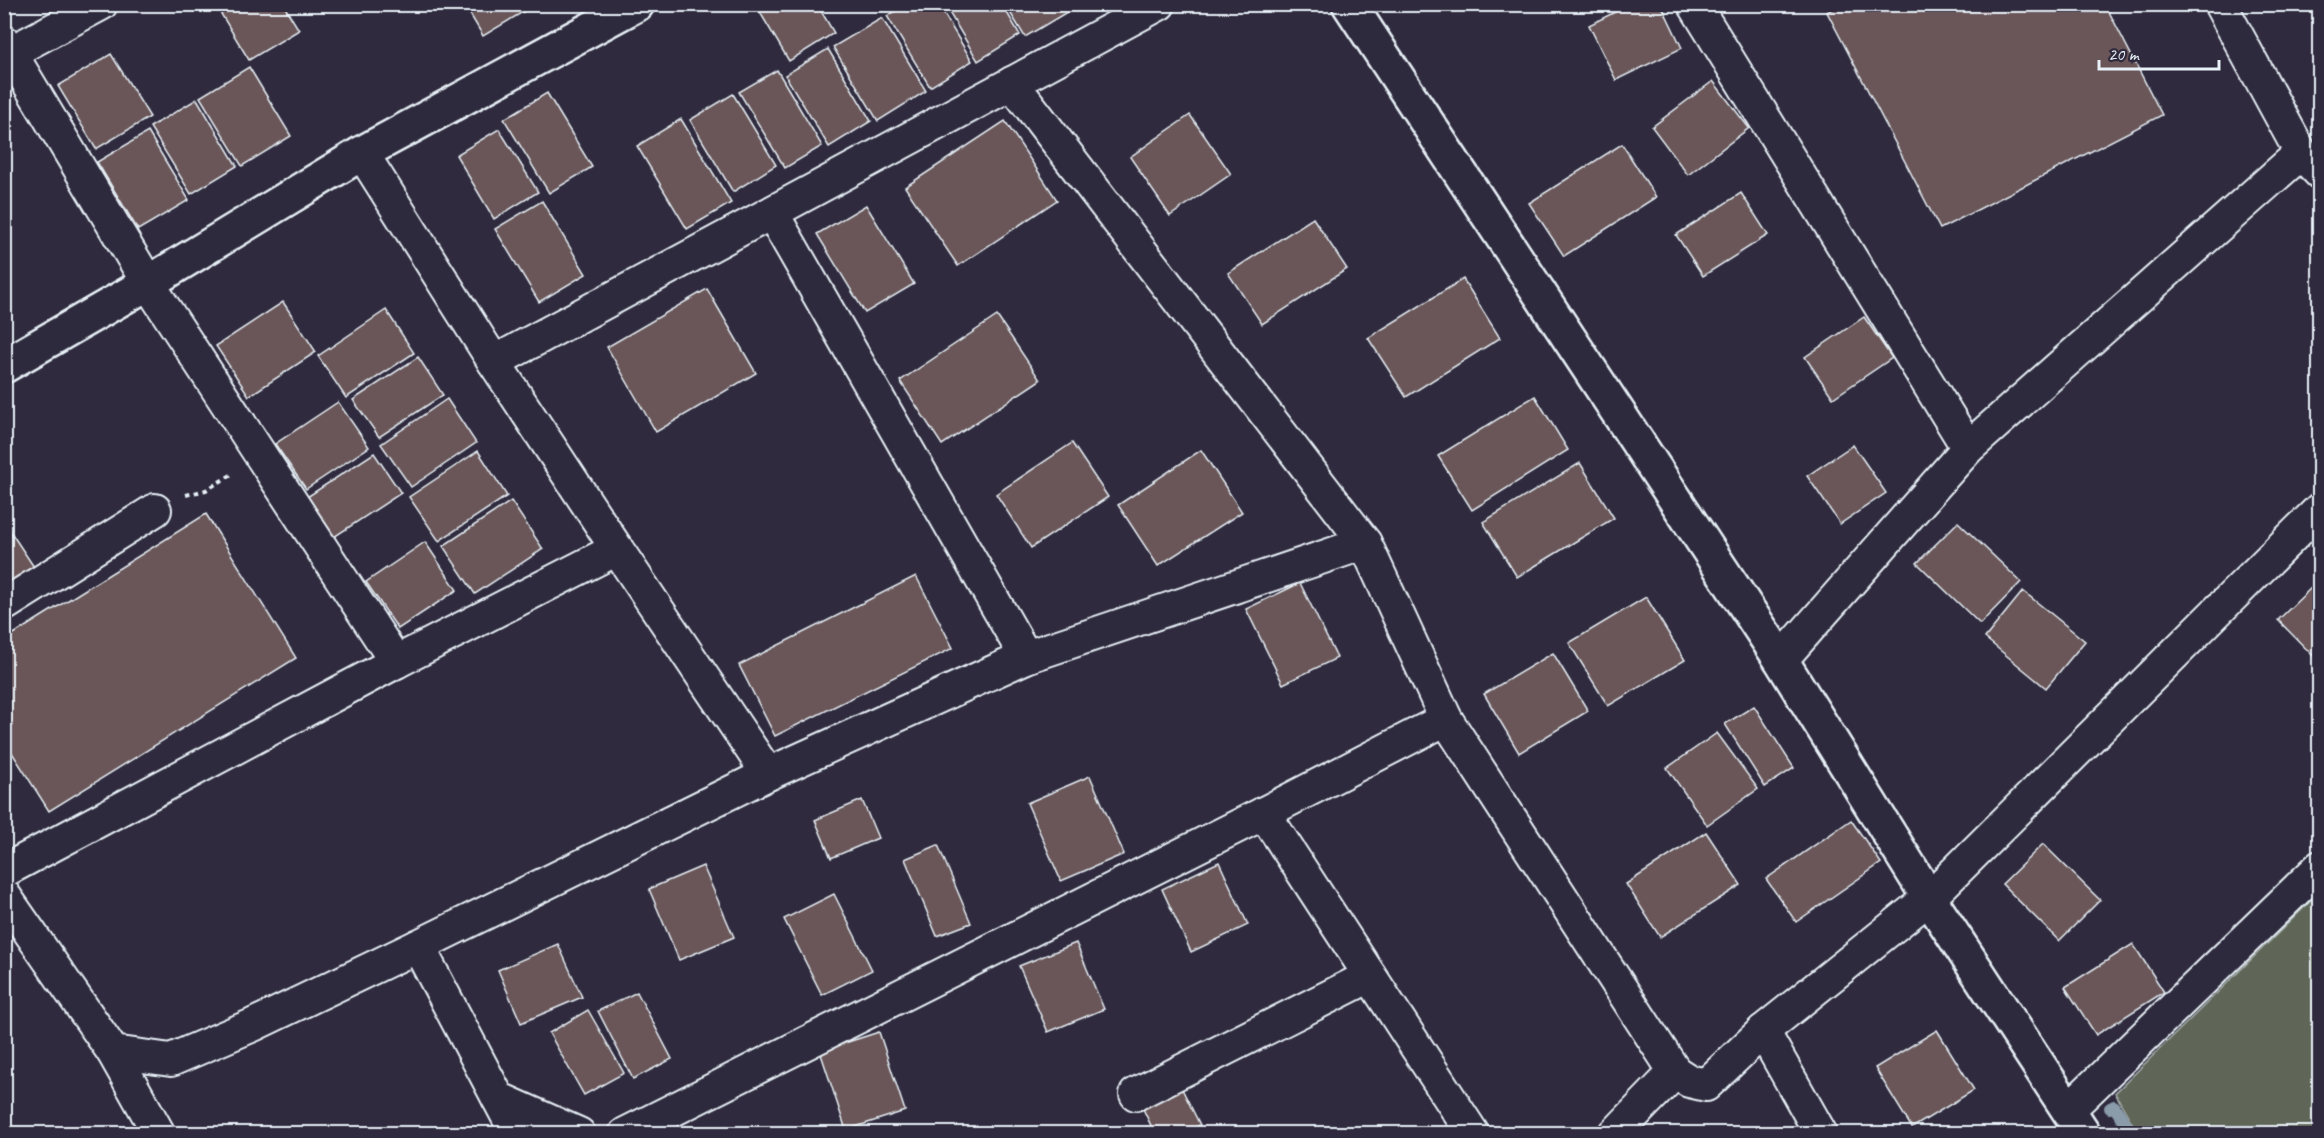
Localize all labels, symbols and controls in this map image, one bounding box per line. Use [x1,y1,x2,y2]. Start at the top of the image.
scale bar [2099,33,2219,71]
text: 20 m [2108,43,2141,65]

